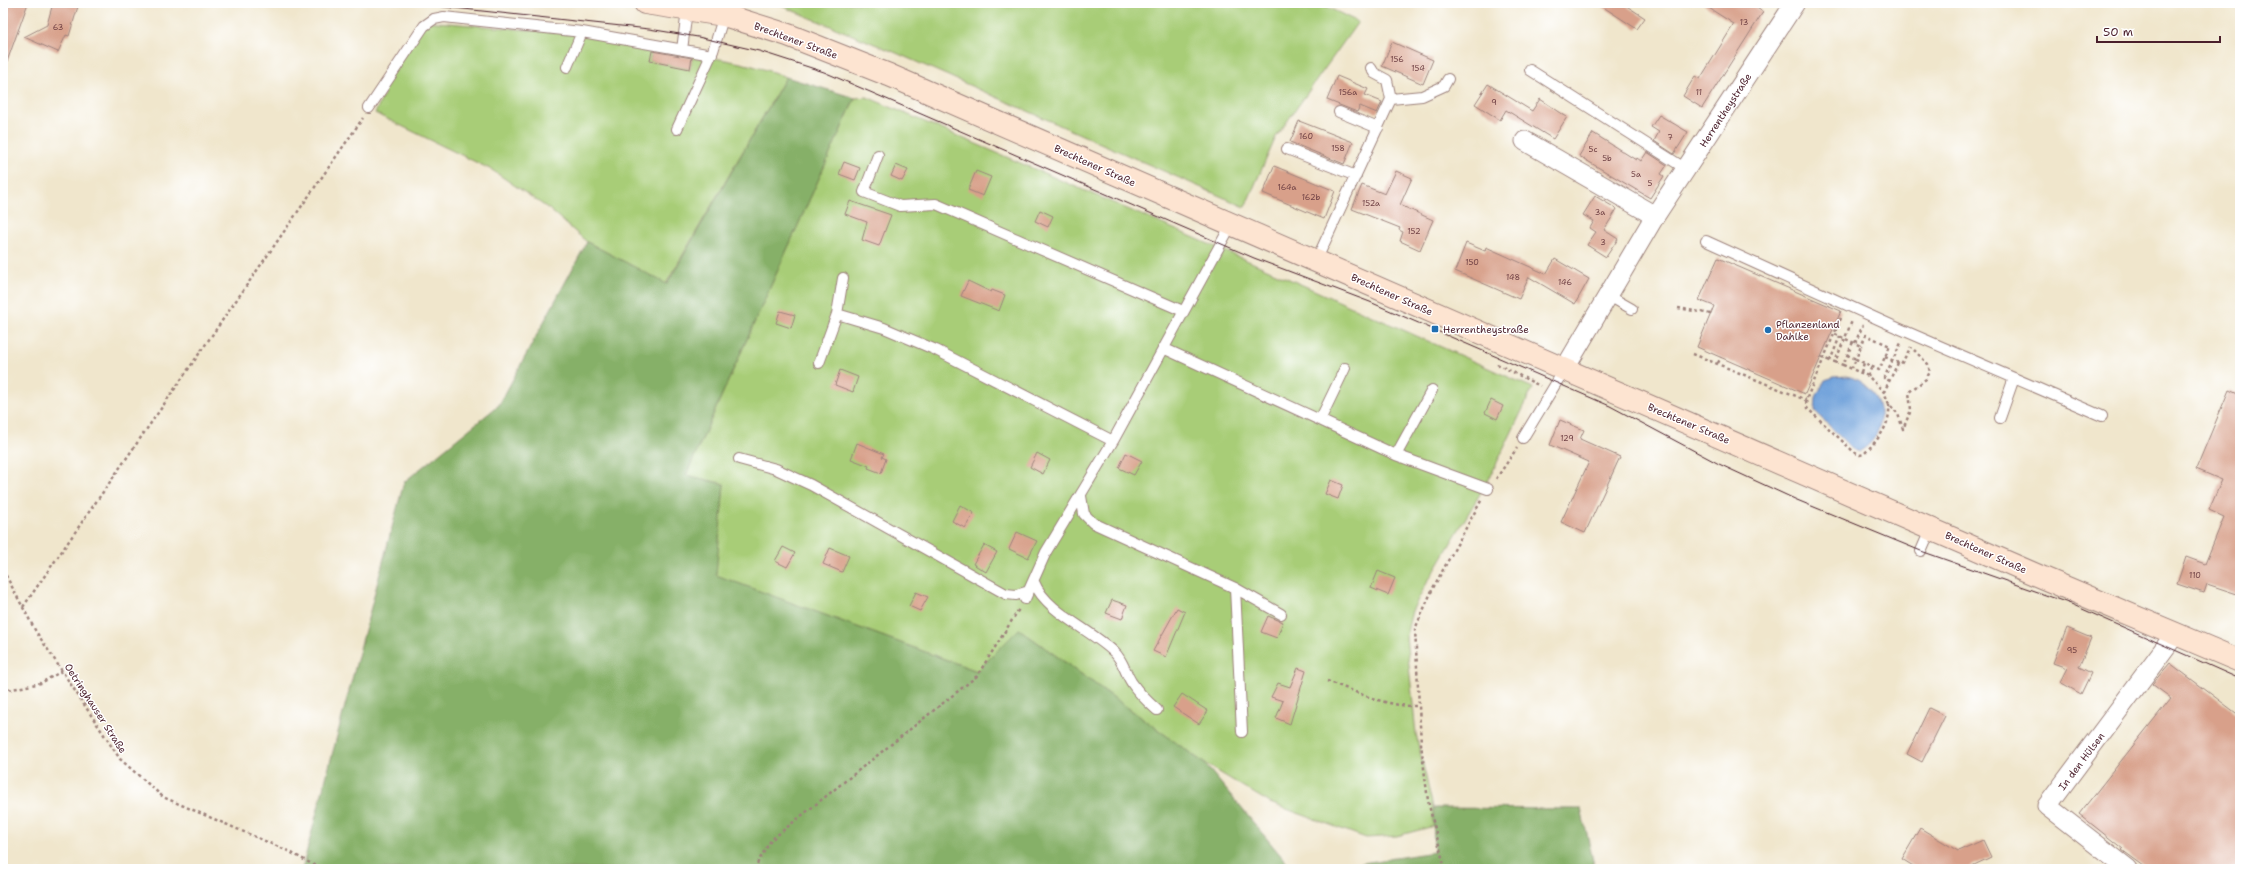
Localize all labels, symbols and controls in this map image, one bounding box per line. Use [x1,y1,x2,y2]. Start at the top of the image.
house number: 13 [1740,17,1748,28]
scale bar [2097,18,2220,44]
street label: Brechtener Straße [752,19,840,62]
house number: 63 [53,22,63,33]
text: 50 m [2103,24,2133,40]
house number: 156 [1390,54,1404,65]
house number: 154 [1411,63,1425,74]
street label: Herrentheystraße [1697,70,1754,150]
house number: 156a [1339,87,1357,98]
house number: 11 [1696,87,1702,98]
house number: 9 [1491,97,1497,108]
house number: 160 [1299,131,1313,142]
house number: 7 [1667,132,1673,143]
street label: Brechtener Straße [1052,142,1138,189]
house number: 158 [1331,143,1345,154]
house number: 5c [1589,144,1597,155]
house number: 5b [1602,153,1612,164]
house number: 5a [1631,169,1641,180]
house number: 5 [1648,178,1653,189]
house number: 164a [1278,182,1296,193]
house number: 162b [1302,192,1321,203]
house number: 152a [1362,198,1380,209]
house number: 3a [1595,207,1605,218]
house number: 152 [1407,226,1421,237]
house number: 3 [1600,237,1606,248]
house number: 150 [1465,257,1479,268]
street label: Brechtener Straße [1349,271,1435,318]
house number: 148 [1506,272,1520,283]
house number: 146 [1558,277,1572,288]
place label: Pflanzenland Dahlke [1776,318,1840,343]
place label: Herrentheystraße [1443,323,1529,336]
marker: Herrentheystraße [1430,324,1440,334]
marker: Pflanzenland Dahlke [1763,325,1773,335]
street label: Brechtener Straße [1646,400,1732,447]
house number: 129 [1560,433,1574,444]
street label: Brechtener Straße [1943,529,2029,576]
house number: 110 [2189,570,2201,581]
house number: 95 [2067,645,2077,656]
street label: Oetringhauser Straße [62,661,130,756]
street label: In den Hülsen [2055,730,2107,793]

